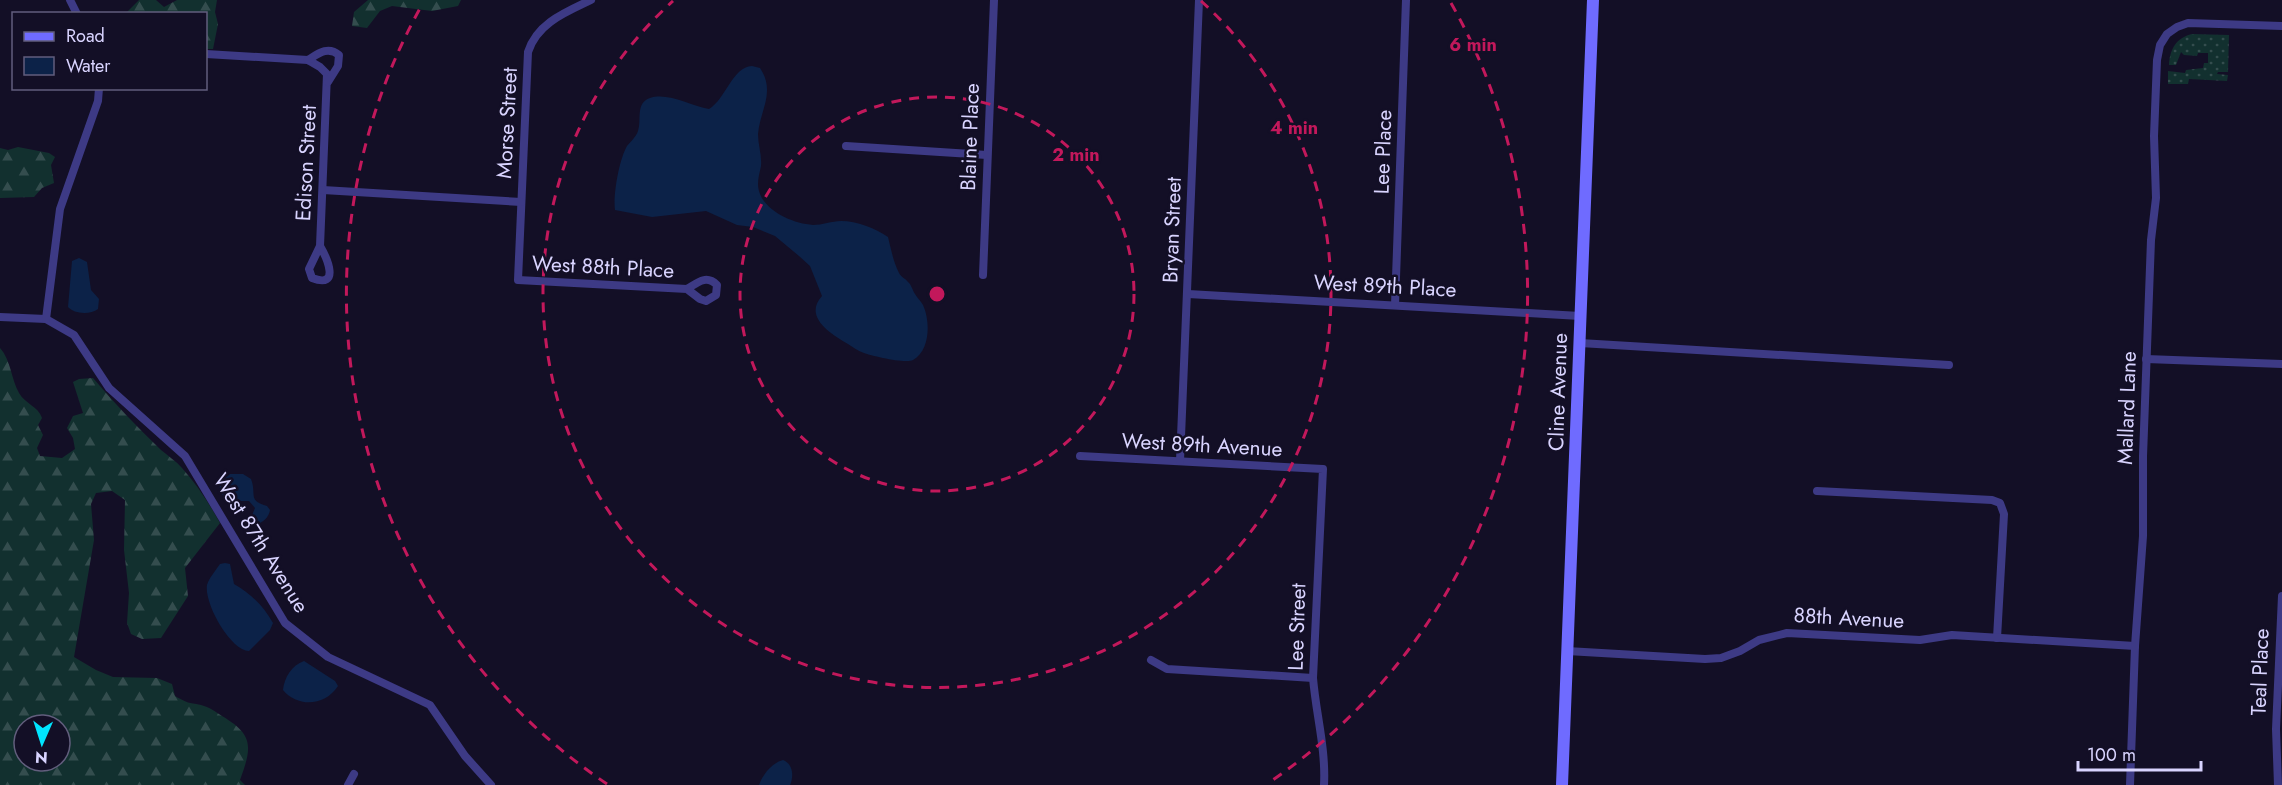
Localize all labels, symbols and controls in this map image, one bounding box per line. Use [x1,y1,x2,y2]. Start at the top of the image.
legend [12,12,207,90]
text: Road [66,23,105,49]
text: 6 min [1449,32,1497,58]
text: Water [66,53,111,79]
street label: Morse Street [489,67,525,179]
street label: Blaine Place [953,83,987,191]
street label: Edison Street [288,104,324,222]
street label: Lee Place [1367,109,1399,195]
text: 4 min [1270,115,1318,141]
text: 2 min [1052,142,1100,168]
street label: Bryan Street [1155,176,1189,284]
street label: West 88th Place [531,248,675,286]
street label: West 89th Place [1313,267,1457,305]
centre of rings [927,284,947,304]
street label: Cline Avenue [1541,332,1575,452]
street label: Mallard Lane [2110,350,2144,465]
street label: West 89th Avenue [1121,426,1283,464]
street label: West 87th Avenue [206,467,316,619]
street label: Lee Street [1280,583,1314,671]
street label: 88th Avenue [1793,600,1905,636]
street label: Teal Place [2243,628,2277,716]
north arrow [12,713,72,773]
scale bar [2078,734,2201,772]
text: 100 m [2087,742,2136,768]
text: N [34,746,48,769]

